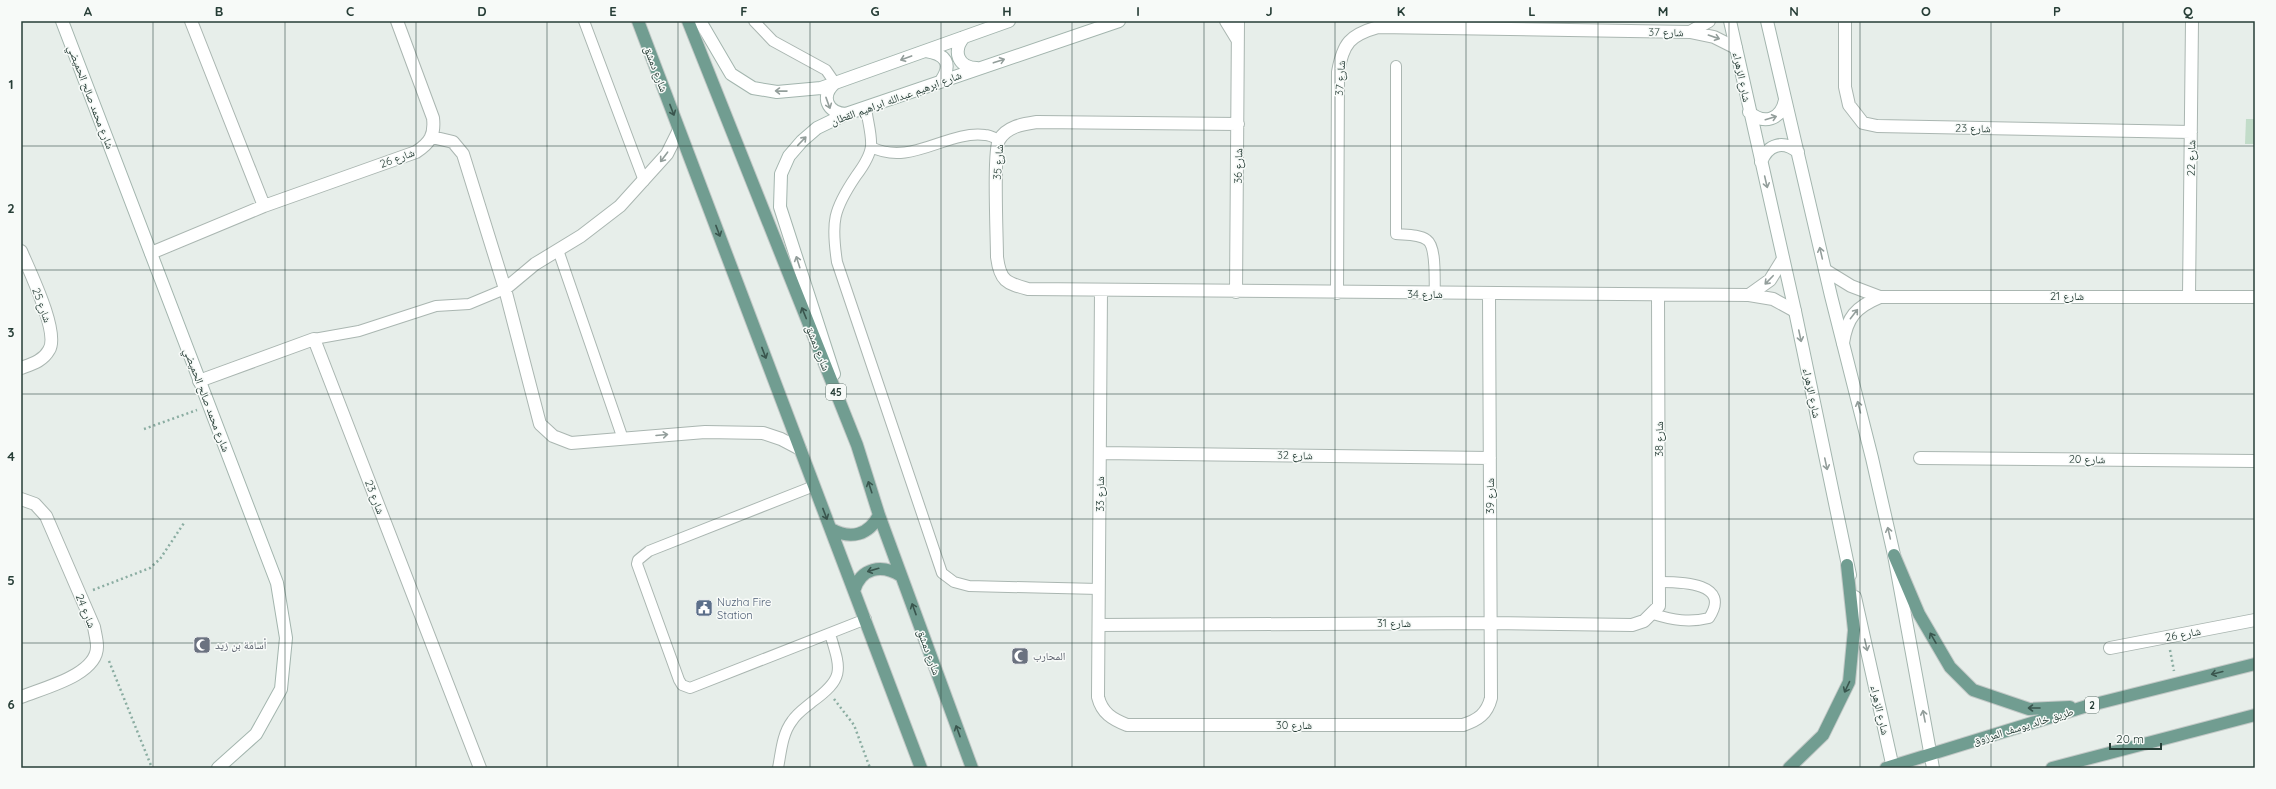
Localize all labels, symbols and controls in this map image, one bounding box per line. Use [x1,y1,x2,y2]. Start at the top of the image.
text: A [84,3,93,19]
text: B [215,3,223,19]
text: C [346,3,354,19]
text: D [477,3,487,19]
text: E [609,3,617,19]
text: F [740,3,748,19]
text: G [870,3,880,19]
text: H [1002,3,1012,19]
text: I [1136,3,1140,19]
text: J [1265,3,1273,19]
text: K [1397,3,1406,19]
text: L [1528,3,1536,19]
text: M [1658,3,1668,19]
text: N [1789,3,1799,19]
text: O [1921,3,1931,19]
text: P [2053,3,2061,19]
text: Q [2183,3,2194,19]
street label: شارع 37 [1648,25,1684,39]
one-way arrow [1707,34,1719,42]
street label: شارع محمد صالح الحميضي [63,43,117,151]
street label: شارع دمشق [641,44,671,94]
street label: شارع الزهراء [1730,51,1754,103]
one-way arrow [900,54,912,62]
one-way arrow [993,56,1005,64]
street label: شارع 37 [1332,60,1348,96]
street label: شارع ابرهيم عبدالله ابراهيم القطان [829,68,964,129]
text: 1 [8,76,14,92]
one-way arrow [775,88,788,95]
one-way arrow [825,96,833,108]
one-way arrow [668,103,676,115]
one-way arrow [1765,114,1778,121]
street label: شارع 23 [1955,121,1991,135]
one-way arrow [798,136,807,146]
street label: شارع 22 [2184,140,2198,176]
street label: شارع 35 [990,144,1006,180]
street label: شارع 26 [378,145,416,171]
street label: شارع 36 [1231,148,1245,184]
one-way arrow [659,151,668,162]
one-way arrow [1763,175,1770,188]
text: 2 [7,200,15,216]
one-way arrow [714,225,722,237]
one-way arrow [1817,247,1825,260]
one-way arrow [794,255,801,268]
one-way arrow [1765,275,1774,285]
street label: شارع 25 [29,286,55,324]
street label: شارع 34 [1407,287,1443,301]
street label: شارع 21 [2050,289,2084,303]
one-way arrow [800,308,808,320]
one-way arrow [1850,309,1859,320]
street label: شارع دمشق [803,323,833,373]
text: 3 [8,324,15,340]
one-way arrow [1796,329,1804,342]
street label: شارع محمد صالح الحميضي [179,346,233,454]
one-way arrow [760,347,768,359]
street label: شارع الزهراء [1800,367,1824,419]
road number: 45 [826,384,846,400]
one-way arrow [1855,400,1862,413]
street label: شارع 38 [1652,421,1666,457]
one-way arrow [655,432,668,439]
text: 4 [7,448,15,464]
street label: شارع 32 [1277,448,1313,462]
street label: شارع 20 [2069,452,2105,466]
one-way arrow [1823,457,1831,470]
street label: شارع 33 [1093,476,1107,512]
street label: شارع 23 [362,478,388,516]
street label: شارع 39 [1483,478,1497,514]
one-way arrow [866,481,873,494]
one-way arrow [822,507,830,519]
one-way arrow [1884,527,1892,540]
one-way arrow [867,567,880,574]
text: 5 [7,572,15,588]
street label: شارع 24 [73,592,99,630]
place label: Nuzha Fire Station [717,595,771,622]
public building icon: Nuzha Fire Station [694,598,714,618]
one-way arrow [909,604,917,616]
street label: شارع 31 [1377,616,1411,630]
street label: شارع 26 [2164,624,2202,644]
street label: شارع دمشق [914,627,944,677]
one-way arrow [1929,632,1937,644]
mosque icon: أسامة بن زيد [192,635,212,655]
place label: أسامة بن زيد [215,638,266,652]
one-way arrow [1862,639,1870,652]
mosque icon: المحارب [1010,646,1030,666]
place label: المحارب [1033,649,1065,663]
one-way arrow [2211,670,2224,678]
one-way arrow [1843,680,1850,692]
street label: شارع الزهراء [1867,684,1893,736]
text: 6 [7,696,15,712]
road number: 2 [2085,697,2099,713]
street label: طريق خالد يوسف المرزوق [1971,704,2075,748]
one-way arrow [2028,704,2041,712]
one-way arrow [1920,709,1928,722]
street label: شارع 30 [1276,718,1312,732]
scale bar [2110,725,2161,751]
one-way arrow [954,726,962,738]
text: 20 m [2116,731,2144,746]

